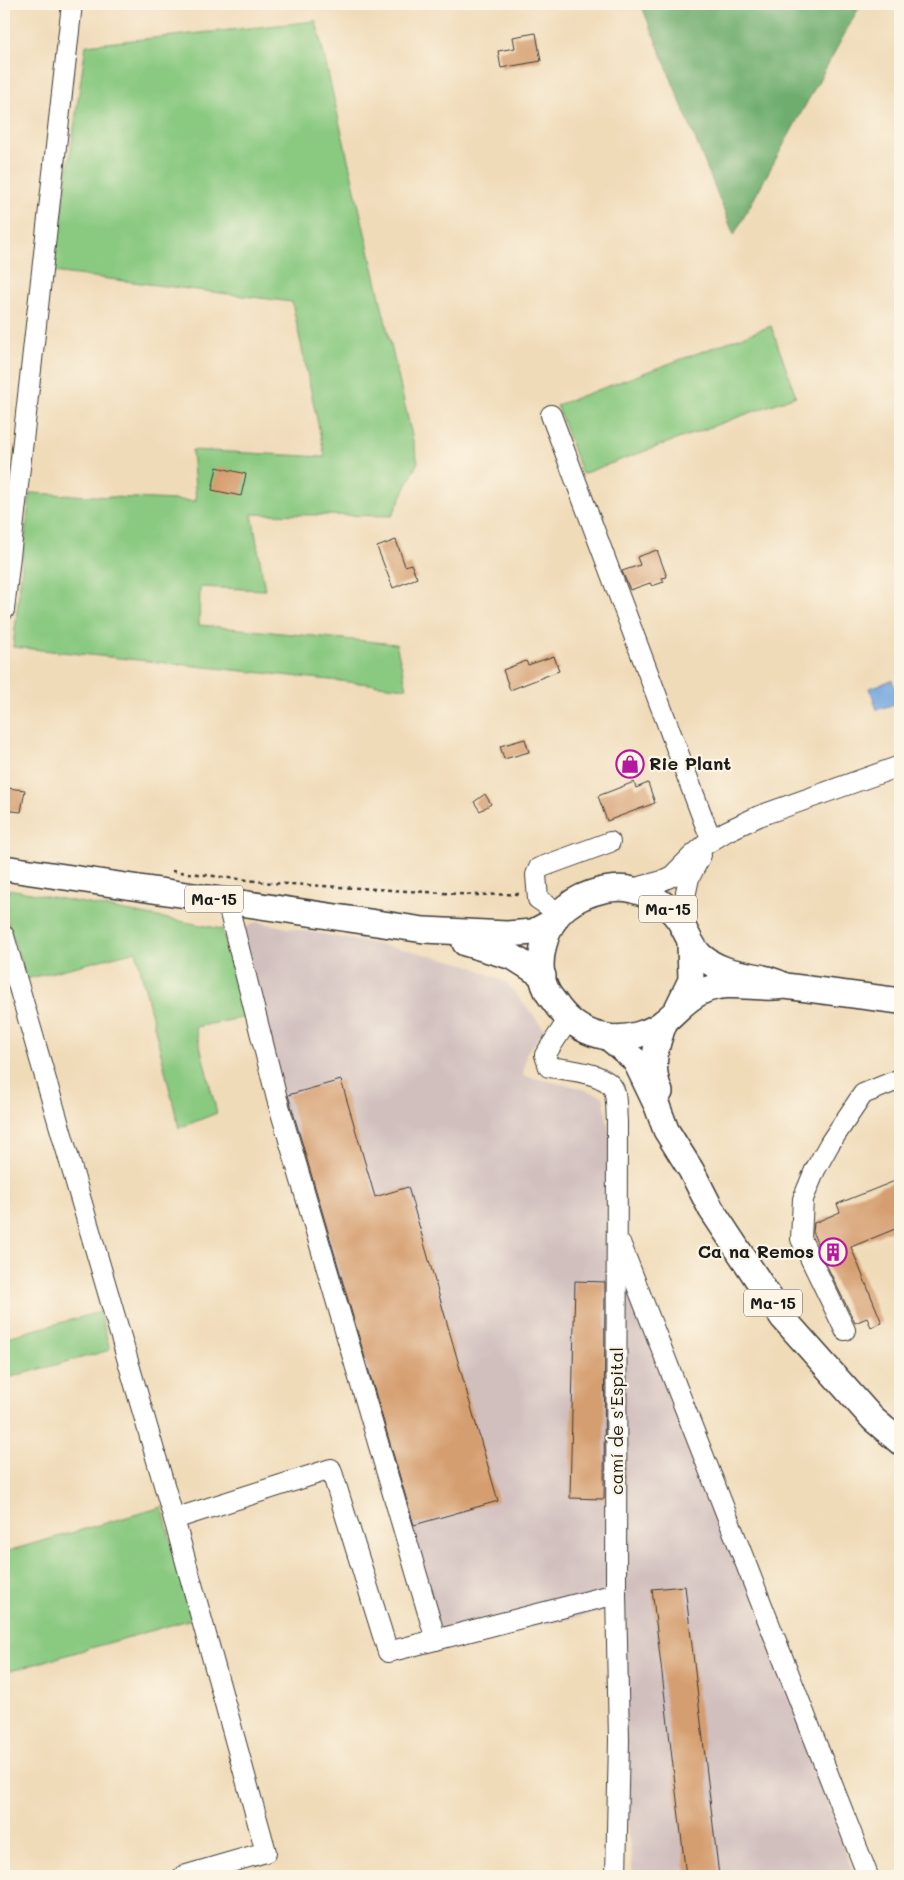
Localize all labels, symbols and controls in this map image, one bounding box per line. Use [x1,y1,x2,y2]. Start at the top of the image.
shop icon: Rie Plant [615,749,645,779]
place label: Rie Plant [649,751,731,775]
road number: Ma-15 [185,886,243,912]
road number: Ma-15 [639,896,697,922]
building icon: Ca na Remos [818,1237,848,1267]
place label: Ca na Remos [698,1239,814,1263]
road number: Ma-15 [744,1290,802,1316]
street label: camí de s'Espital [604,1347,628,1495]

